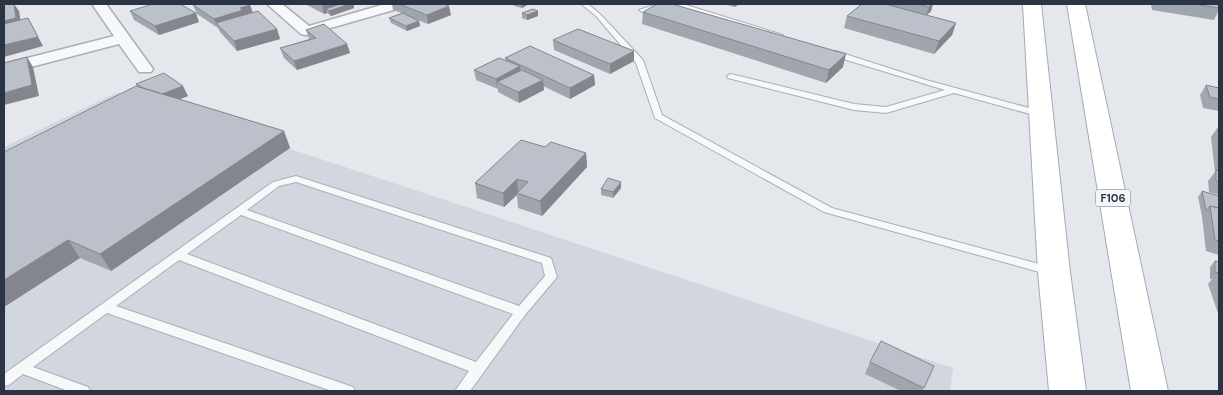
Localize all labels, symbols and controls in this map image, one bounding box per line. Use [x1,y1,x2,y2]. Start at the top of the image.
road number: F106 [1096,190,1130,207]

